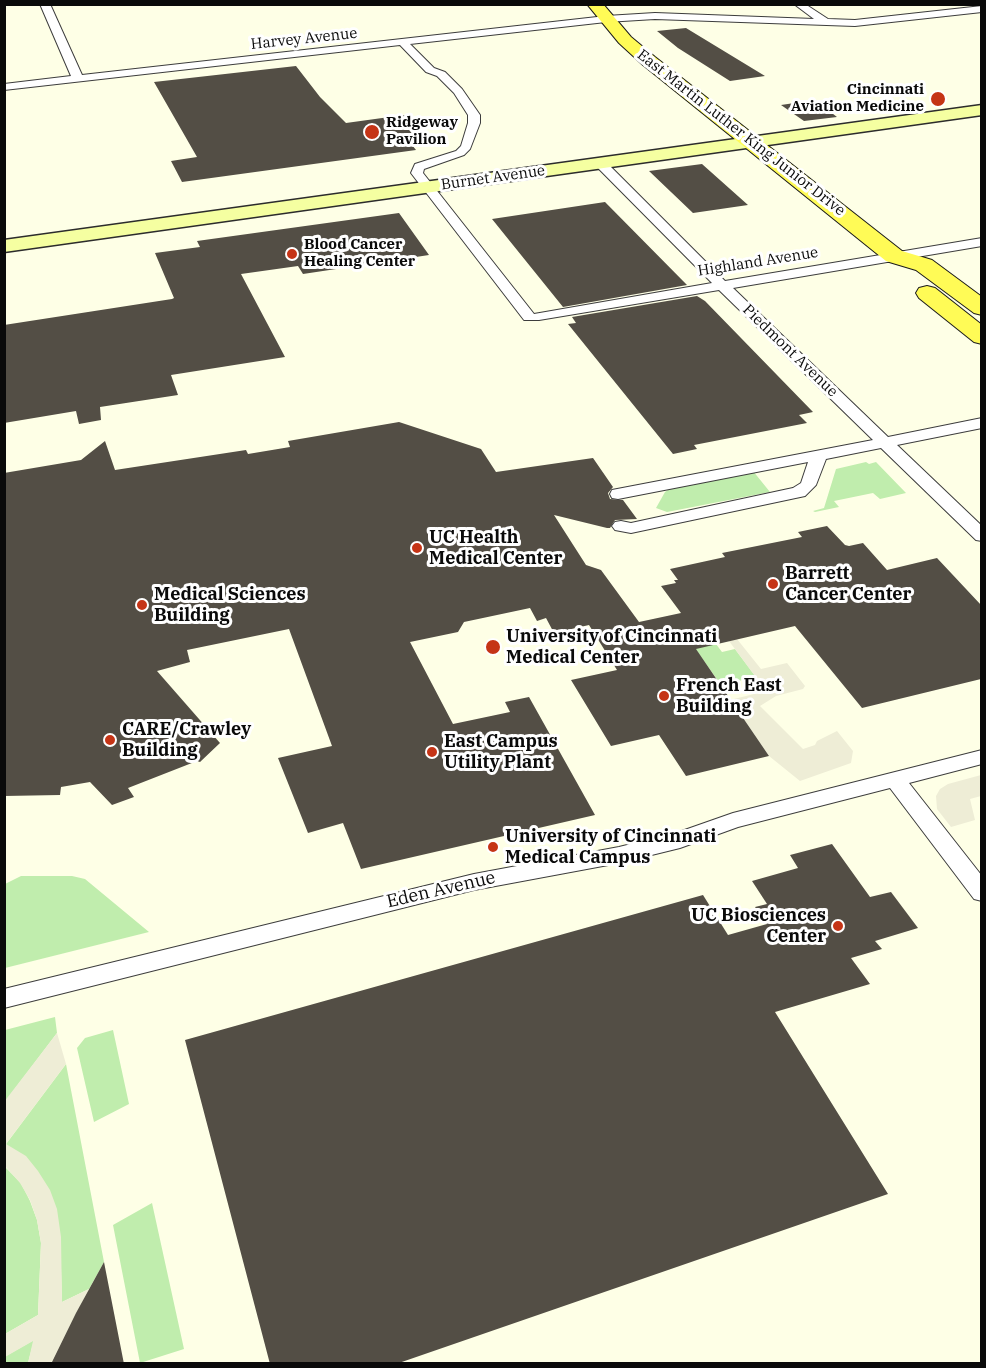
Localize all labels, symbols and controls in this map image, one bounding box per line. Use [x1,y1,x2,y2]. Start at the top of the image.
street label: Harvey Avenue [250,24,358,54]
street label: East Martin Luther King Junior Drive [633,46,849,220]
place label: Cincinnati Aviation Medicine [791,81,924,116]
marker: Cincinnati Aviation Medicine [929,90,947,108]
place label: Ridgeway Pavilion [386,114,458,149]
marker: Ridgeway Pavilion [363,123,381,141]
street label: Burnet Avenue [440,162,546,194]
place label: Blood Cancer Healing Center [304,236,415,271]
street label: Highland Avenue [697,244,819,280]
marker: Blood Cancer Healing Center [285,247,299,261]
street label: Piedmont Avenue [739,301,841,401]
place label: UC Health Medical Center [429,527,562,570]
marker: UC Health Medical Center [410,541,424,555]
place label: Barrett Cancer Center [785,563,911,606]
marker: Barrett Cancer Center [766,577,780,591]
place label: Medical Sciences Building [154,584,306,626]
marker: Medical Sciences Building [135,598,149,612]
place label: University of Cincinnati Medical Center [506,626,717,668]
marker: University of Cincinnati Medical Center [484,638,502,656]
place label: French East Building [676,675,781,718]
marker: French East Building [657,689,671,703]
place label: CARE/Crawley Building [122,719,251,762]
place label: East Campus Utility Plant [444,731,558,774]
marker: CARE/Crawley Building [103,733,117,747]
marker: East Campus Utility Plant [425,745,439,759]
place label: University of Cincinnati Medical Campus [505,826,716,868]
marker: University of Cincinnati Medical Campus [486,840,500,854]
street label: Eden Avenue [385,867,497,913]
place label: UC Biosciences Center [691,905,826,948]
marker: UC Biosciences Center [831,919,845,933]

